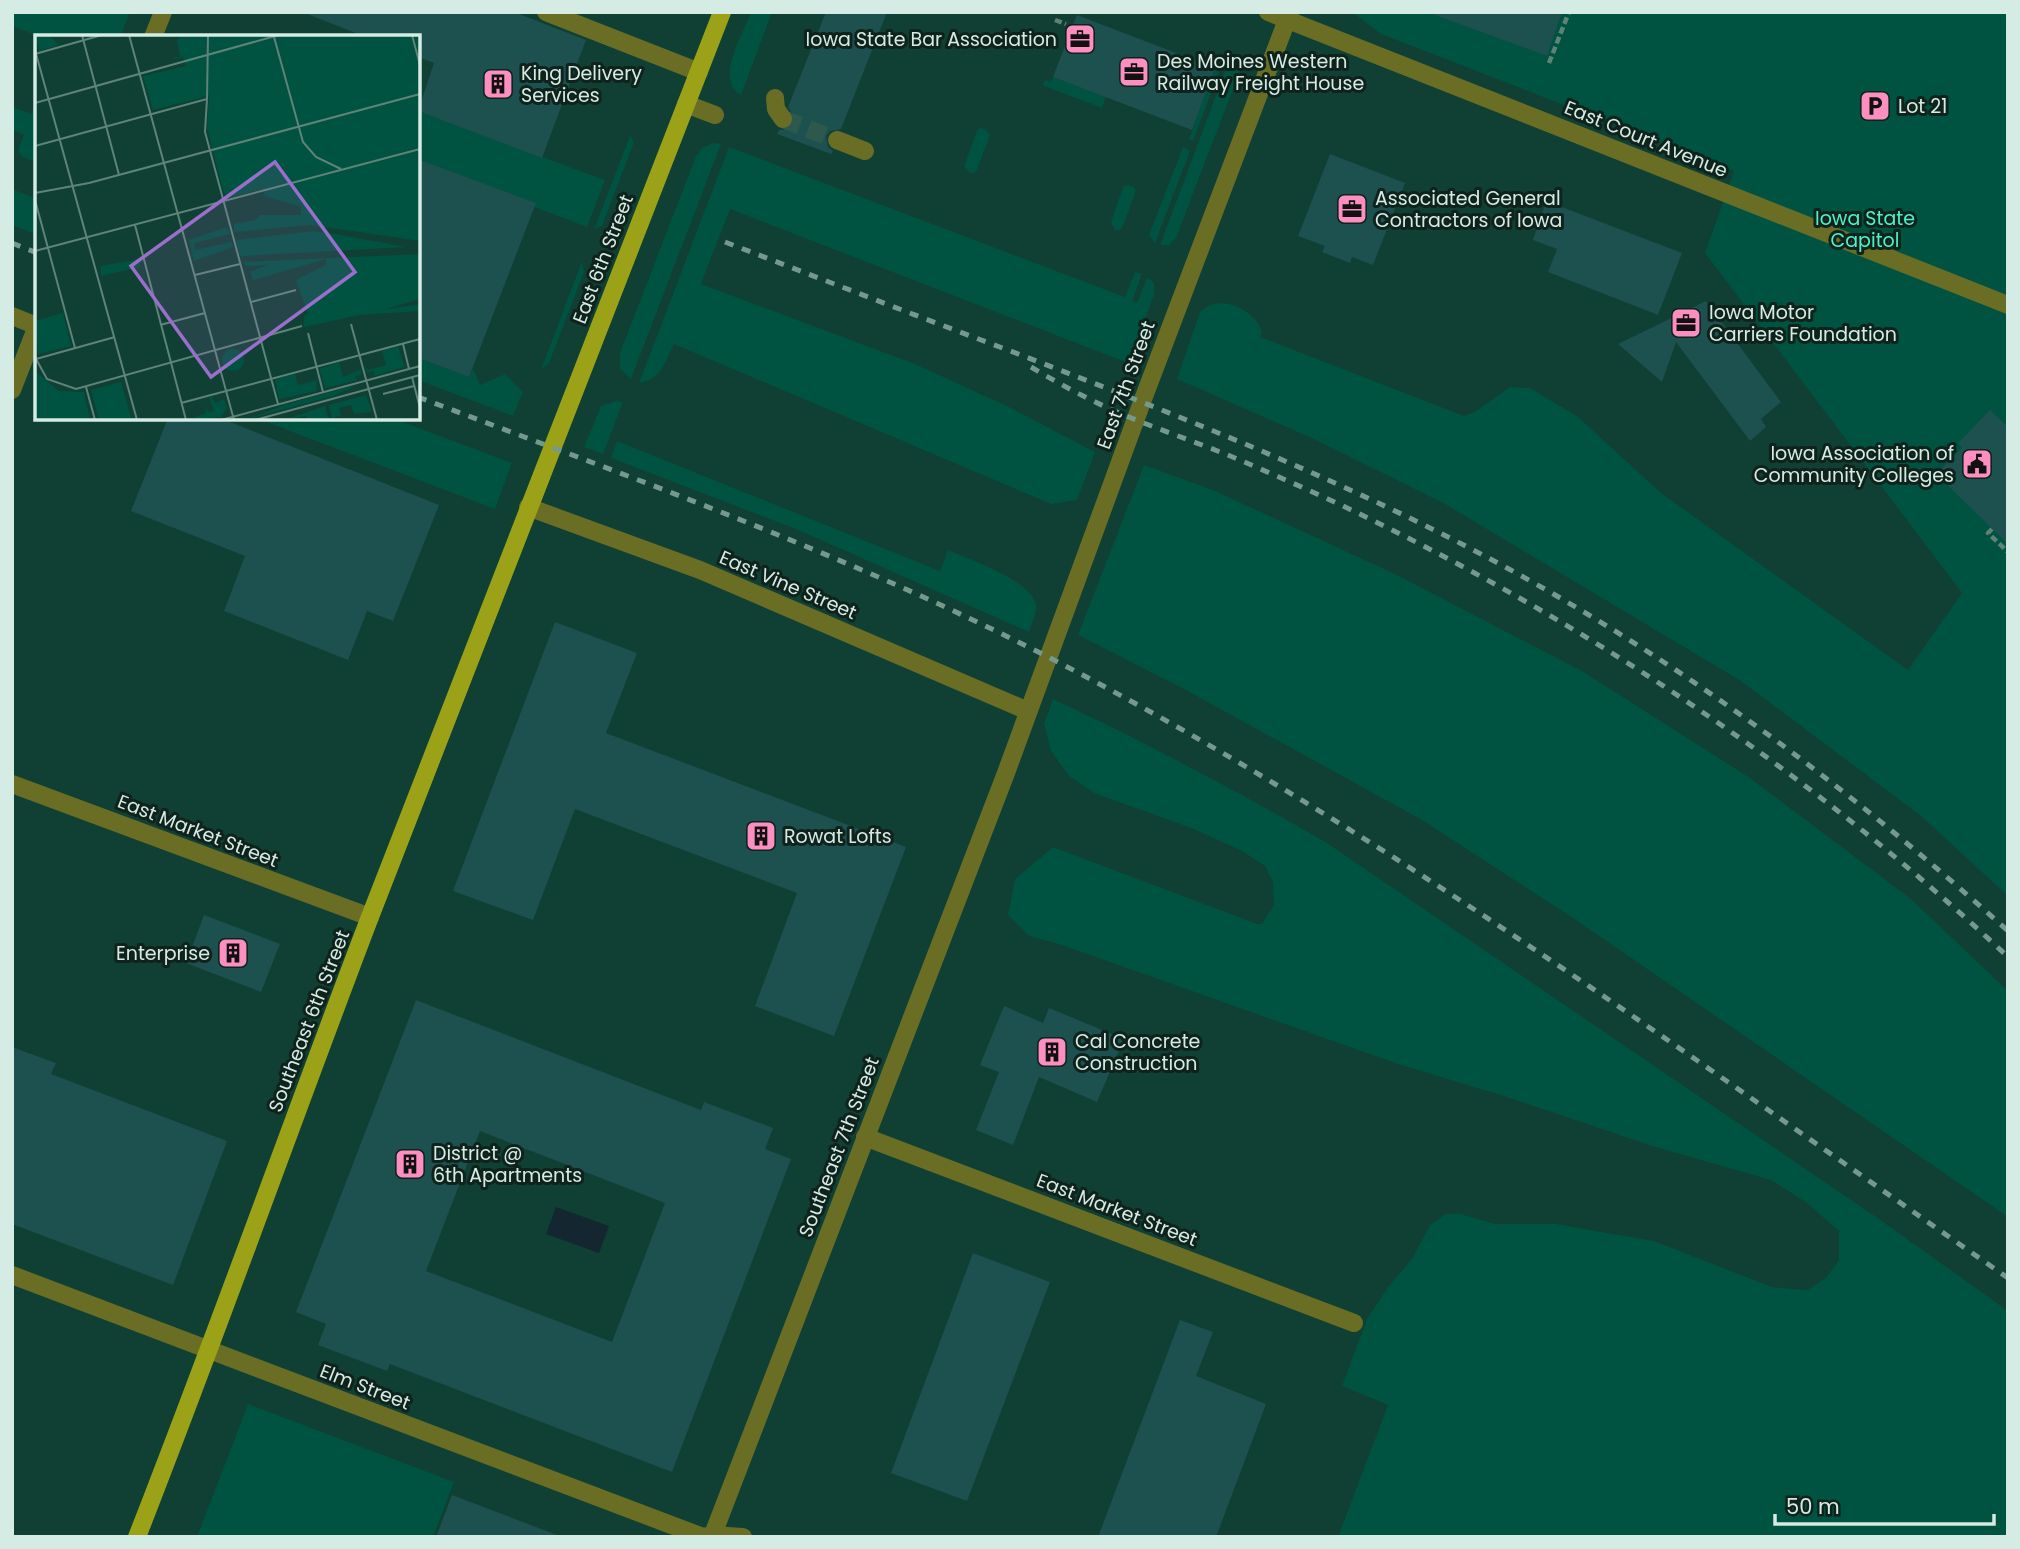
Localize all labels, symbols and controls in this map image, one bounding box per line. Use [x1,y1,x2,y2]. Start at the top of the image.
office icon: Iowa State Bar Association [1063,22,1097,56]
place label: Iowa State Bar Association [806,26,1057,53]
inset map [35,35,420,420]
place label: Des Moines Western Railway Freight House [1157,48,1364,97]
office icon: Des Moines Western Railway Freight House [1117,55,1151,89]
place label: King Delivery Services [521,60,642,109]
building icon: King Delivery Services [481,67,515,101]
parking icon: Lot 21 [1858,89,1892,123]
place label: Lot 21 [1898,93,1947,120]
street label: East Court Avenue [1560,94,1732,184]
place label: Associated General Contractors of Iowa [1375,185,1562,234]
street label: East 6th Street [566,190,640,327]
office icon: Associated General Contractors of Iowa [1335,192,1369,226]
park label: Iowa State Capitol [1815,205,1915,254]
place label: Iowa Motor Carriers Foundation [1709,299,1897,348]
office icon: Iowa Motor Carriers Foundation [1669,306,1703,340]
street label: East 7th Street [1090,317,1162,453]
place label: Iowa Association of Community Colleges [1754,440,1954,489]
public building icon: Iowa Association of Community Colleges [1960,447,1994,481]
street label: East Vine Street [715,544,861,626]
street label: East Market Street [114,788,282,874]
building icon: Rowat Lofts [744,819,778,853]
place label: Rowat Lofts [784,823,892,850]
street label: Southeast 6th Street [262,926,356,1116]
building icon: Enterprise [216,936,250,970]
place label: Enterprise [116,940,210,967]
place label: Cal Concrete Construction [1075,1028,1200,1077]
building icon: Cal Concrete Construction [1035,1035,1069,1069]
street label: Southeast 7th Street [792,1053,886,1241]
place label: District @ 6th Apartments [433,1140,582,1189]
building icon: District @ 6th Apartments [393,1147,427,1181]
street label: East Market Street [1033,1167,1201,1253]
street label: Elm Street [316,1357,414,1417]
scale bar [1775,1482,1994,1526]
text: 50 m [1786,1492,1840,1521]

